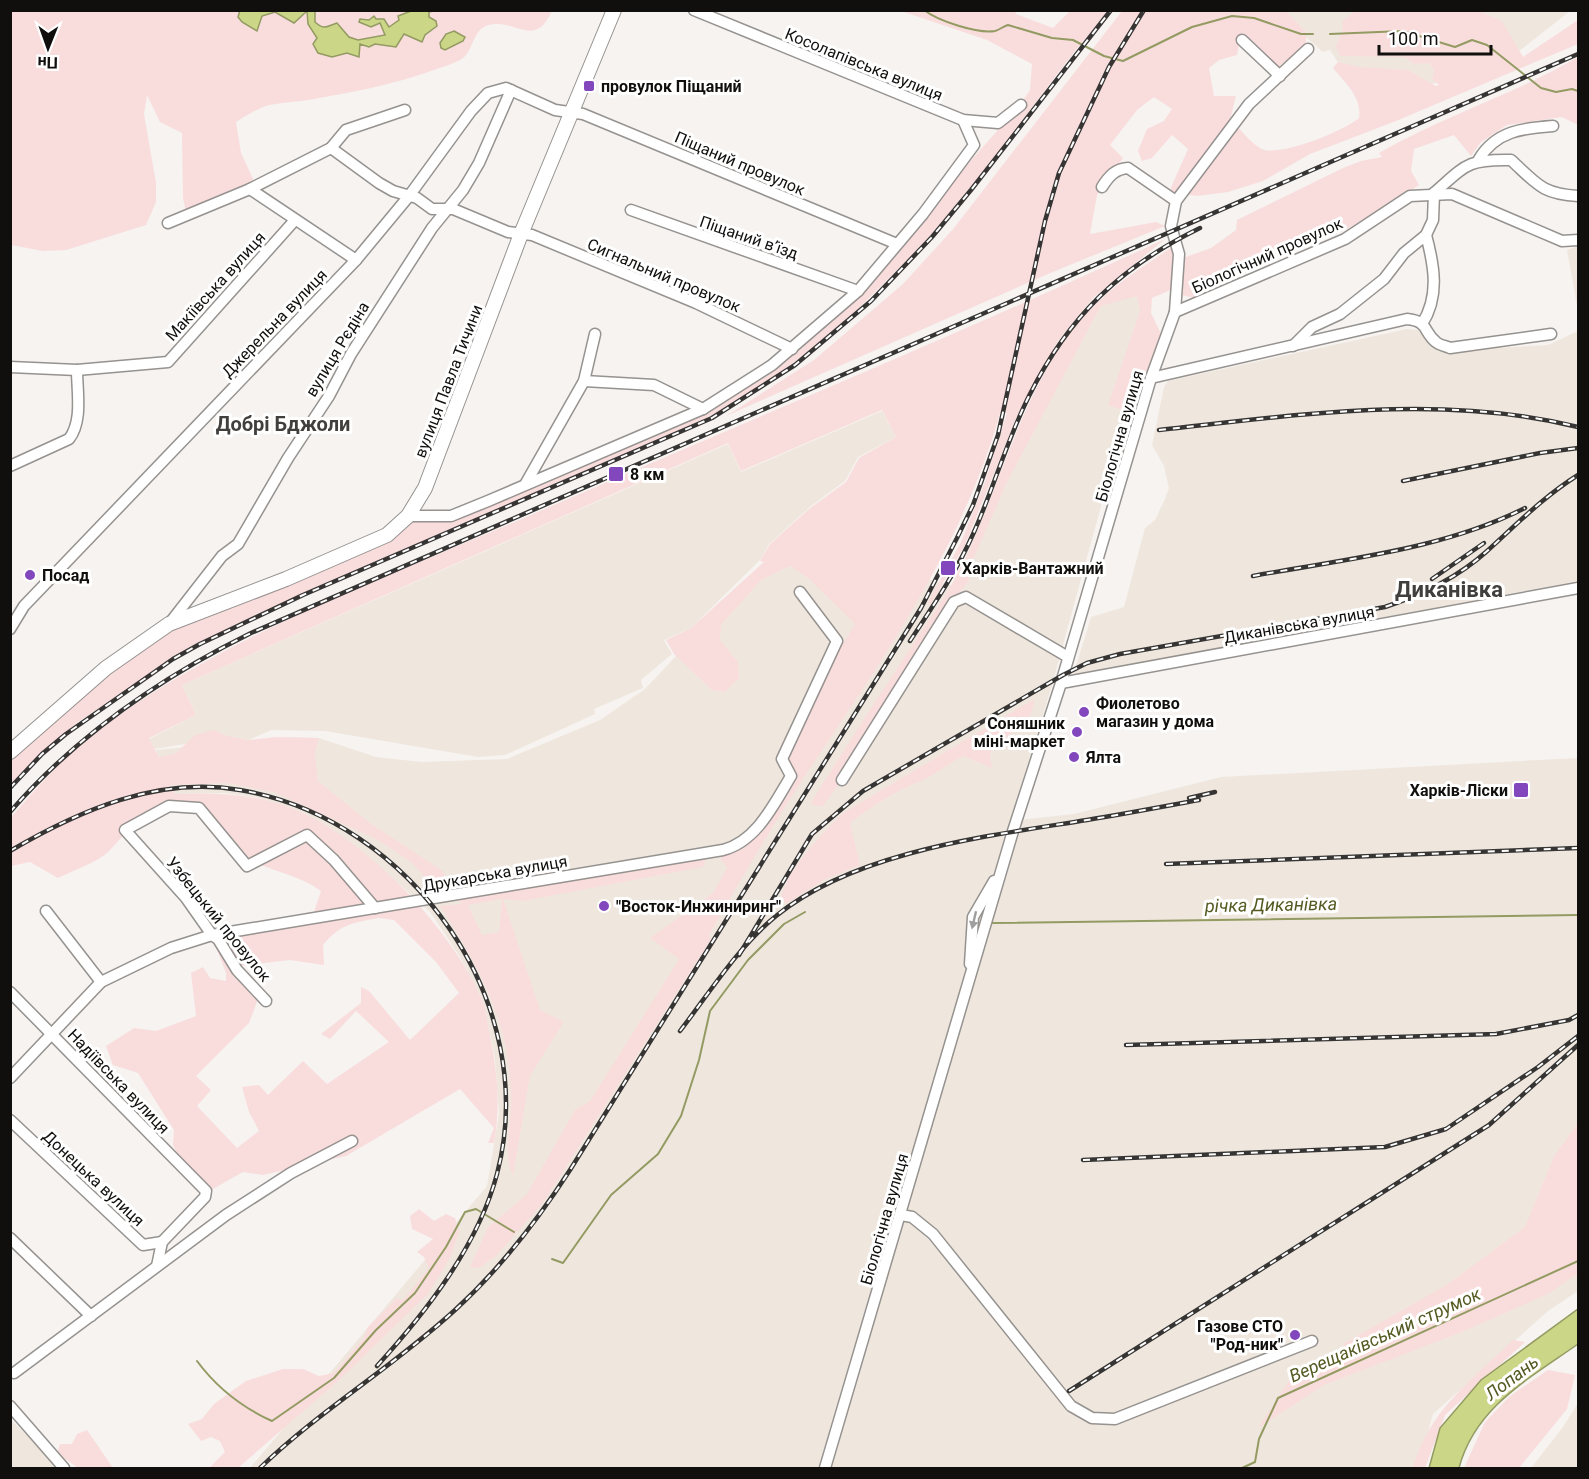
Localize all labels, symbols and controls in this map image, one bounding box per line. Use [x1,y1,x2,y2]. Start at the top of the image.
north arrow [18,18,78,78]
scale bar [1379,18,1492,56]
street label: Косолапівська вулиця [782,24,945,105]
text: 100 m [1388,28,1439,49]
text: Пн [37,53,58,72]
place label: провулок Піщаний [601,77,742,96]
marker: провулок Піщаний [582,79,596,93]
street label: Піщаний провулок [672,127,808,200]
street label: Піщаний в’їзд [697,212,801,263]
street label: Біологічний провулок [1189,213,1346,297]
street label: Макіївська вулиця [162,228,269,345]
street label: Сигнальний провулок [584,235,744,316]
street label: Джерельна вулиця [218,265,331,381]
street label: вулиця Рєдіна [302,298,373,400]
street label: вулиця Павла Тичини [411,302,486,460]
street label: Біологічна вулиця [1092,368,1147,504]
district label: Добрі Бджоли [216,412,350,436]
marker: 8 км [607,465,625,483]
place label: 8 км [630,465,664,484]
marker: Харків-Вантажний [939,559,957,577]
place label: Харків-Вантажний [962,559,1104,578]
place label: Посад [42,566,89,585]
marker: Посад [23,568,37,582]
district label: Диканівка [1395,577,1503,602]
street label: Диканівська вулиця [1222,602,1376,647]
place label: Фиолетово магазин у дома [1096,694,1215,731]
marker: Фиолетово магазин у дома [1077,705,1091,719]
place label: Соняшник міні-маркет [974,714,1066,751]
marker: Соняшник міні-маркет [1070,725,1084,739]
place label: Ялта [1085,748,1122,767]
marker: Ялта [1067,750,1081,764]
place label: Харків-Ліски [1410,781,1508,800]
marker: Харків-Ліски [1512,781,1530,799]
street label: Друкарська вулиця [421,851,569,896]
street label: Узбецький провулок [162,853,275,986]
water label: річка Диканівка [1204,893,1337,916]
place label: "Восток-Инжиниринг" [616,897,781,916]
marker: "Восток-Инжиниринг" [597,899,611,913]
one-way arrow [968,911,978,929]
street label: Надіївська вулиця [64,1025,174,1138]
street label: Донецька вулиця [39,1127,148,1230]
street label: Біологічна вулиця [857,1151,912,1287]
water label: Верещаківський струмок [1286,1283,1484,1386]
place label: Газове СТО "Род-ник" [1197,1317,1283,1354]
marker: Газове СТО "Род-ник" [1288,1328,1302,1342]
water label: Лопань [1480,1351,1543,1405]

